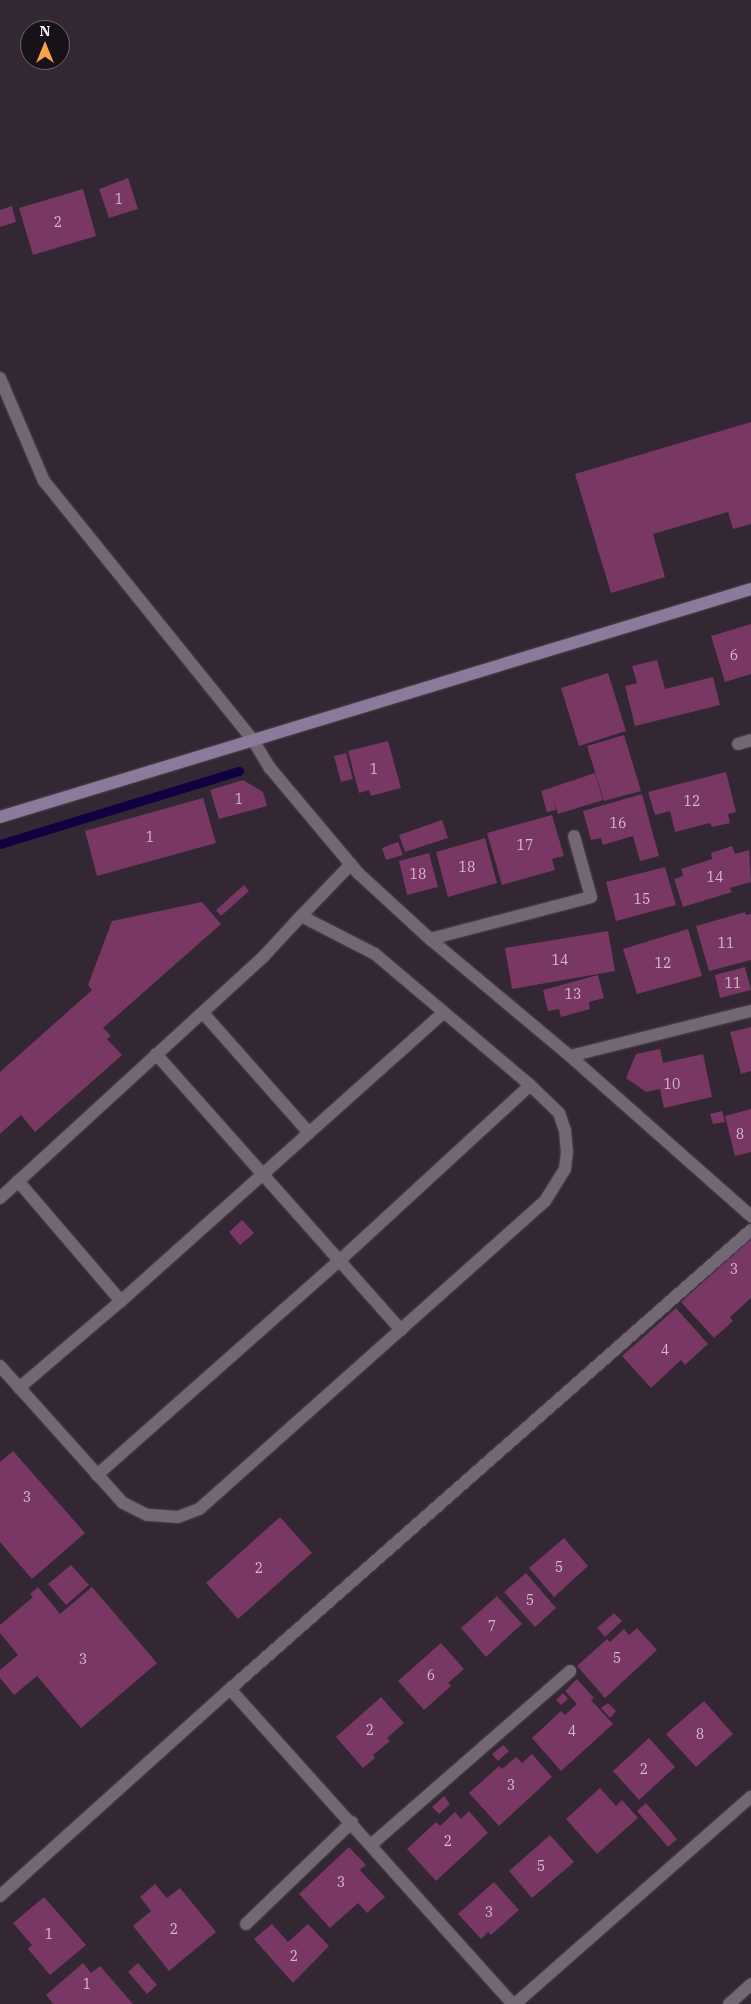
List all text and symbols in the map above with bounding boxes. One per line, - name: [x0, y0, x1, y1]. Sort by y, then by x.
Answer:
- north arrow: [20, 20, 70, 70]
- text: N: [39, 22, 51, 40]
- house number: 1: [115, 191, 123, 207]
- house number: 2: [54, 214, 62, 230]
- house number: 6: [730, 647, 738, 663]
- house number: 1: [370, 761, 378, 777]
- house number: 1: [235, 791, 243, 807]
- house number: 12: [684, 793, 700, 809]
- house number: 16: [610, 815, 626, 831]
- house number: 1: [146, 829, 154, 845]
- house number: 17: [517, 837, 533, 853]
- house number: 18: [459, 859, 475, 875]
- house number: 18: [410, 866, 426, 882]
- house number: 14: [707, 869, 723, 885]
- house number: 15: [634, 891, 650, 907]
- house number: 11: [718, 935, 734, 951]
- house number: 14: [552, 952, 568, 968]
- house number: 12: [655, 955, 671, 971]
- house number: 11: [725, 975, 741, 991]
- house number: 13: [565, 986, 581, 1002]
- house number: 10: [664, 1076, 680, 1092]
- house number: 8: [736, 1126, 744, 1142]
- house number: 3: [730, 1261, 738, 1277]
- house number: 4: [661, 1342, 669, 1358]
- house number: 3: [23, 1489, 31, 1505]
- house number: 5: [555, 1559, 563, 1575]
- house number: 2: [255, 1560, 263, 1576]
- house number: 5: [526, 1592, 534, 1608]
- house number: 7: [488, 1618, 496, 1634]
- house number: 5: [613, 1650, 621, 1666]
- house number: 3: [79, 1651, 87, 1667]
- house number: 6: [427, 1667, 435, 1683]
- house number: 2: [366, 1722, 374, 1738]
- house number: 4: [568, 1723, 576, 1739]
- house number: 8: [696, 1726, 704, 1742]
- house number: 2: [640, 1761, 648, 1777]
- house number: 3: [507, 1777, 515, 1793]
- house number: 2: [444, 1833, 452, 1849]
- house number: 5: [537, 1858, 545, 1874]
- house number: 3: [337, 1874, 345, 1890]
- house number: 3: [485, 1904, 493, 1920]
- house number: 2: [170, 1921, 178, 1937]
- house number: 1: [45, 1926, 53, 1942]
- house number: 2: [290, 1948, 298, 1964]
- house number: 1: [83, 1976, 91, 1992]

